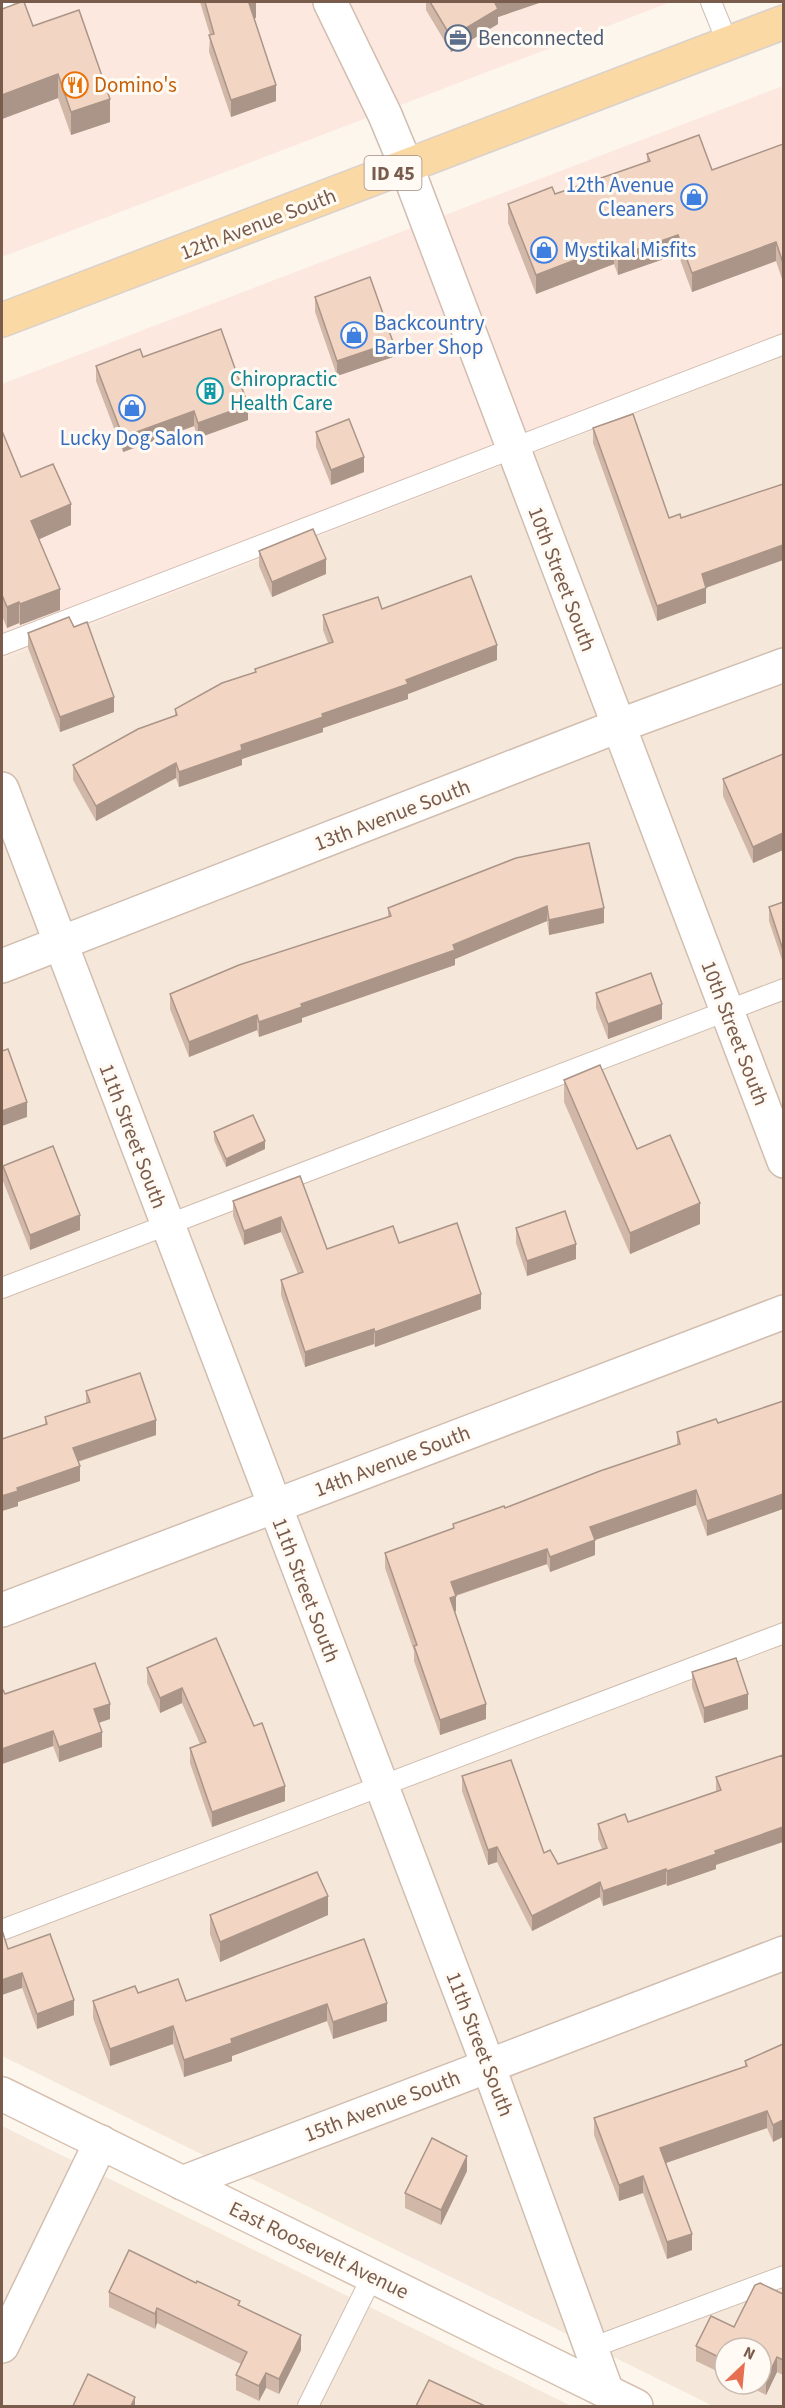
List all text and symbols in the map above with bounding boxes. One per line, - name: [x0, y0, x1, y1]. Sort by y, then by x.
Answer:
- office icon: Benconnected: [443, 23, 473, 53]
- place label: Benconnected: [478, 23, 604, 53]
- restaurant icon: Domino's: [60, 70, 90, 100]
- place label: Domino's: [94, 70, 177, 100]
- road number: ID 45: [364, 156, 422, 190]
- place label: 12th Avenue Cleaners: [566, 170, 674, 224]
- street label: 12th Avenue South: [176, 180, 340, 268]
- shop icon: 12th Avenue Cleaners: [679, 182, 709, 212]
- shop icon: Mystikal Misfits: [529, 235, 559, 265]
- place label: Mystikal Misfits: [564, 235, 696, 265]
- place label: Backcountry Barber Shop: [374, 308, 485, 362]
- shop icon: Backcountry Barber Shop: [339, 320, 369, 350]
- place label: Chiropractic Health Care: [230, 364, 338, 418]
- building icon: Chiropractic Health Care: [195, 376, 225, 406]
- shop icon: Lucky Dog Salon: [117, 393, 147, 423]
- place label: Lucky Dog Salon: [60, 423, 204, 453]
- street label: 10th Street South: [521, 502, 603, 656]
- street label: 13th Avenue South: [310, 771, 474, 859]
- street label: 10th Street South: [694, 956, 776, 1110]
- street label: 11th Street South: [92, 1059, 174, 1213]
- street label: 14th Avenue South: [310, 1417, 474, 1505]
- street label: 11th Street South: [265, 1513, 347, 1667]
- street label: 11th Street South: [439, 1967, 521, 2121]
- street label: 15th Avenue South: [300, 2062, 464, 2150]
- street label: East Roosevelt Avenue: [224, 2193, 414, 2307]
- north arrow: [713, 2336, 773, 2396]
- text: N: [740, 2341, 759, 2366]

